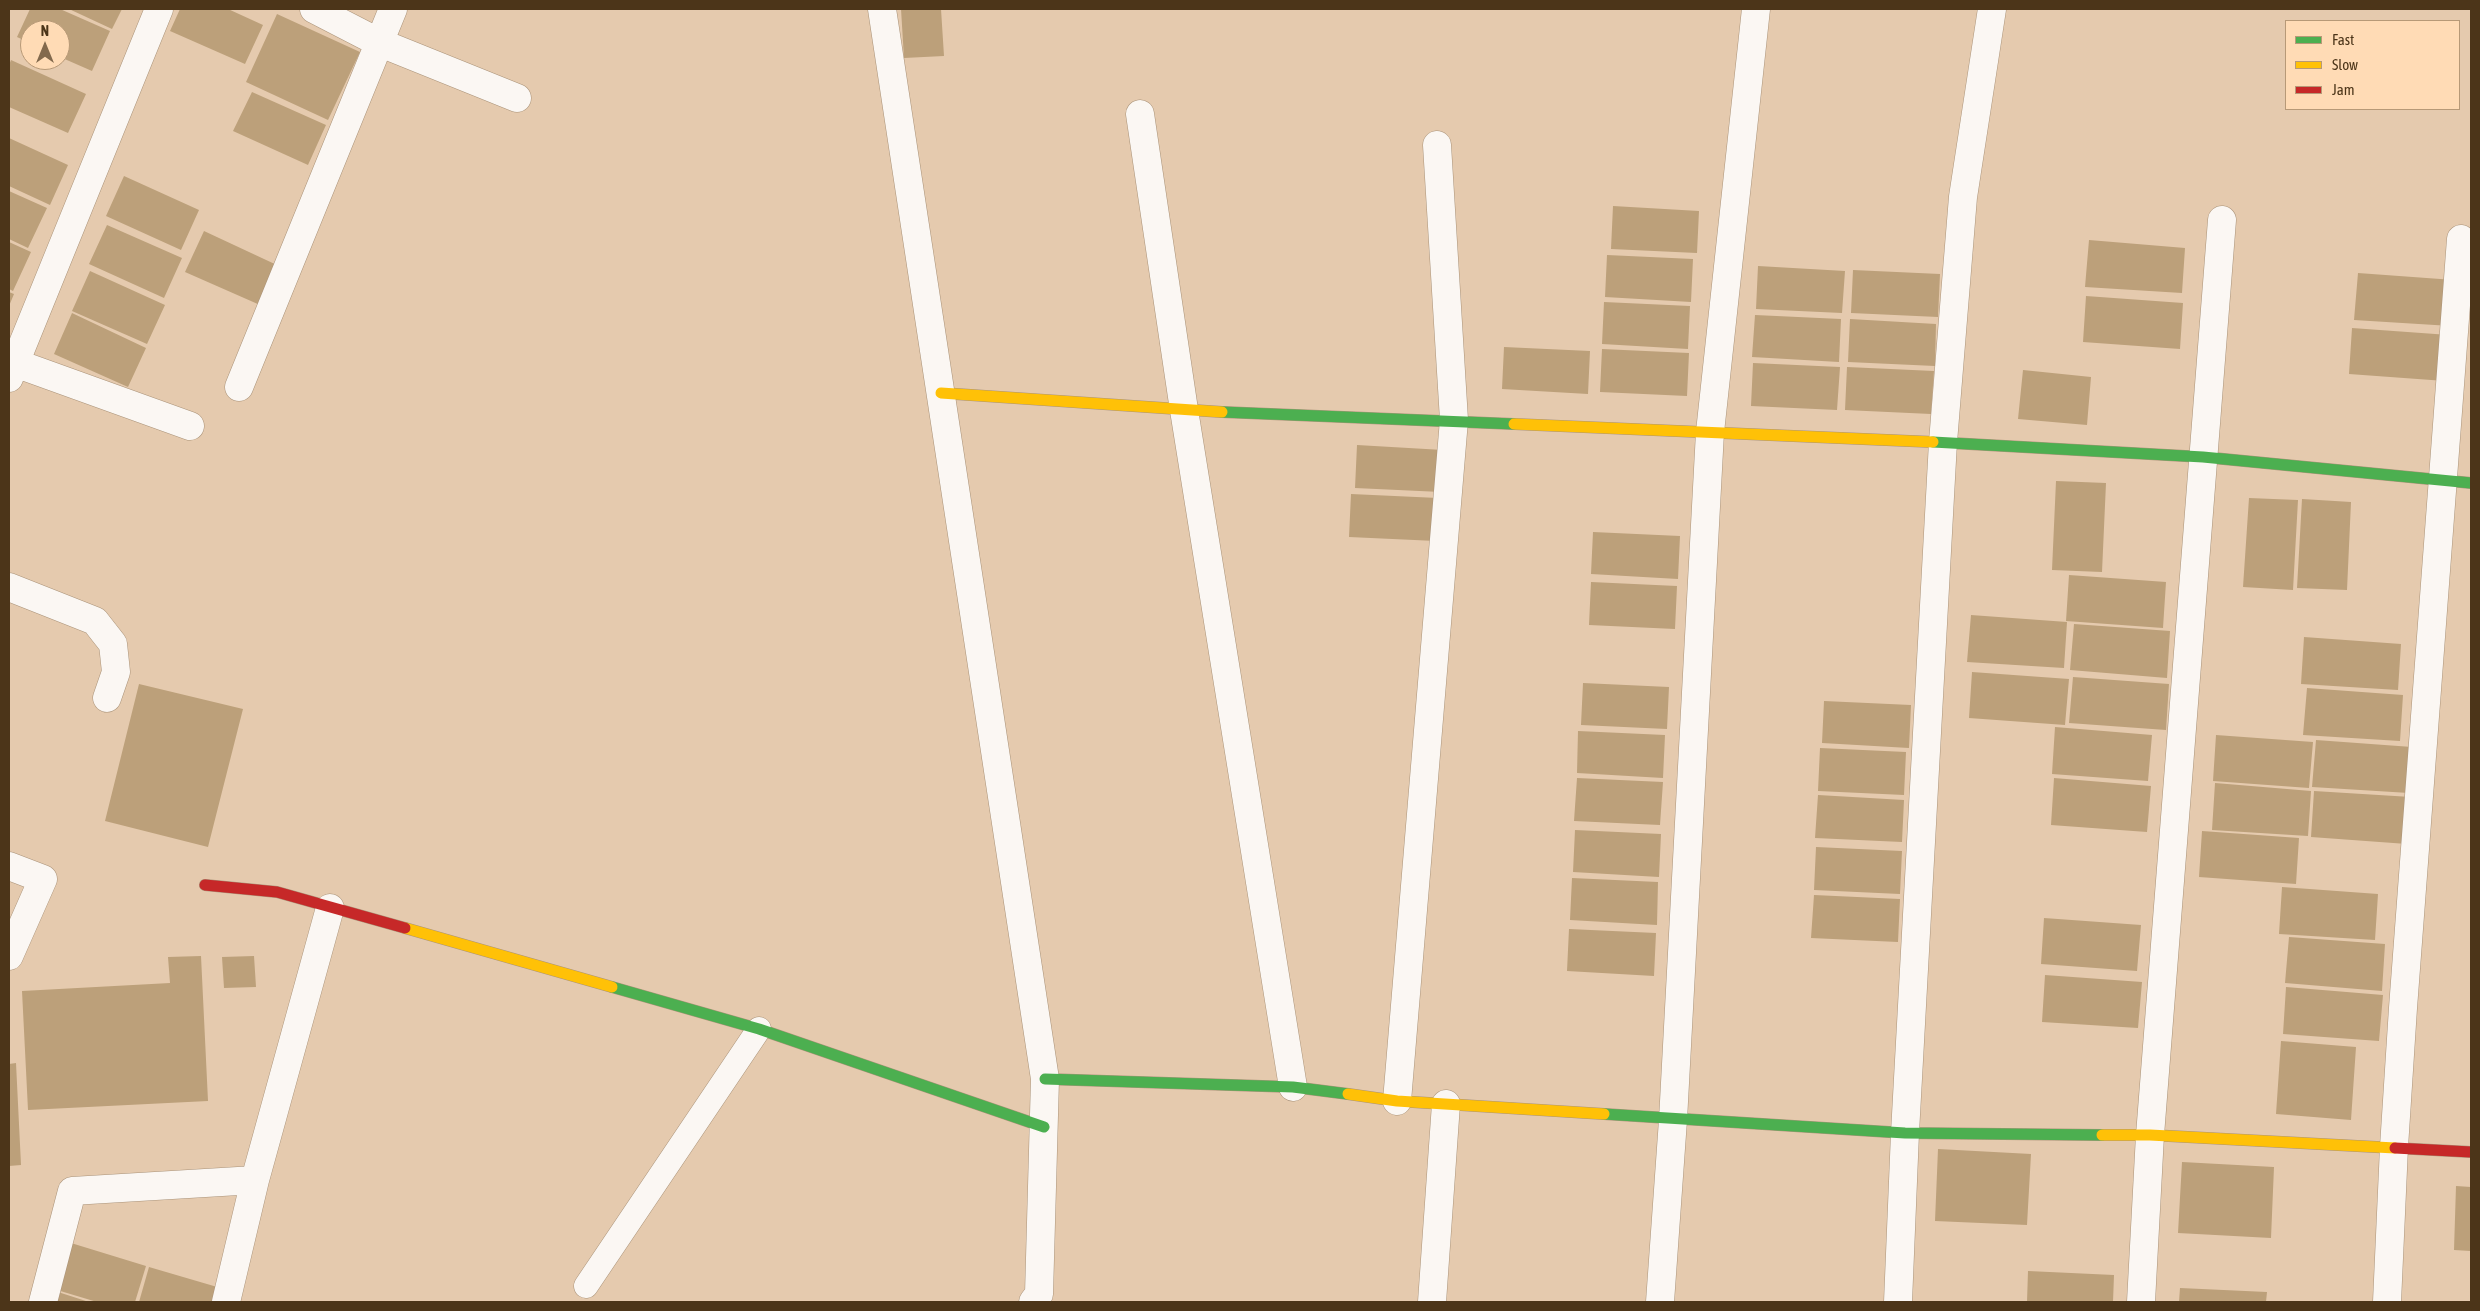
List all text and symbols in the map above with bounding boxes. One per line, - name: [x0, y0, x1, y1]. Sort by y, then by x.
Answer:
- north arrow: [20, 20, 70, 70]
- legend: [2285, 20, 2460, 110]
- text: N: [41, 23, 49, 39]
- text: Fast: [2332, 31, 2354, 48]
- text: Slow: [2332, 56, 2358, 73]
- text: Jam: [2332, 81, 2355, 98]

